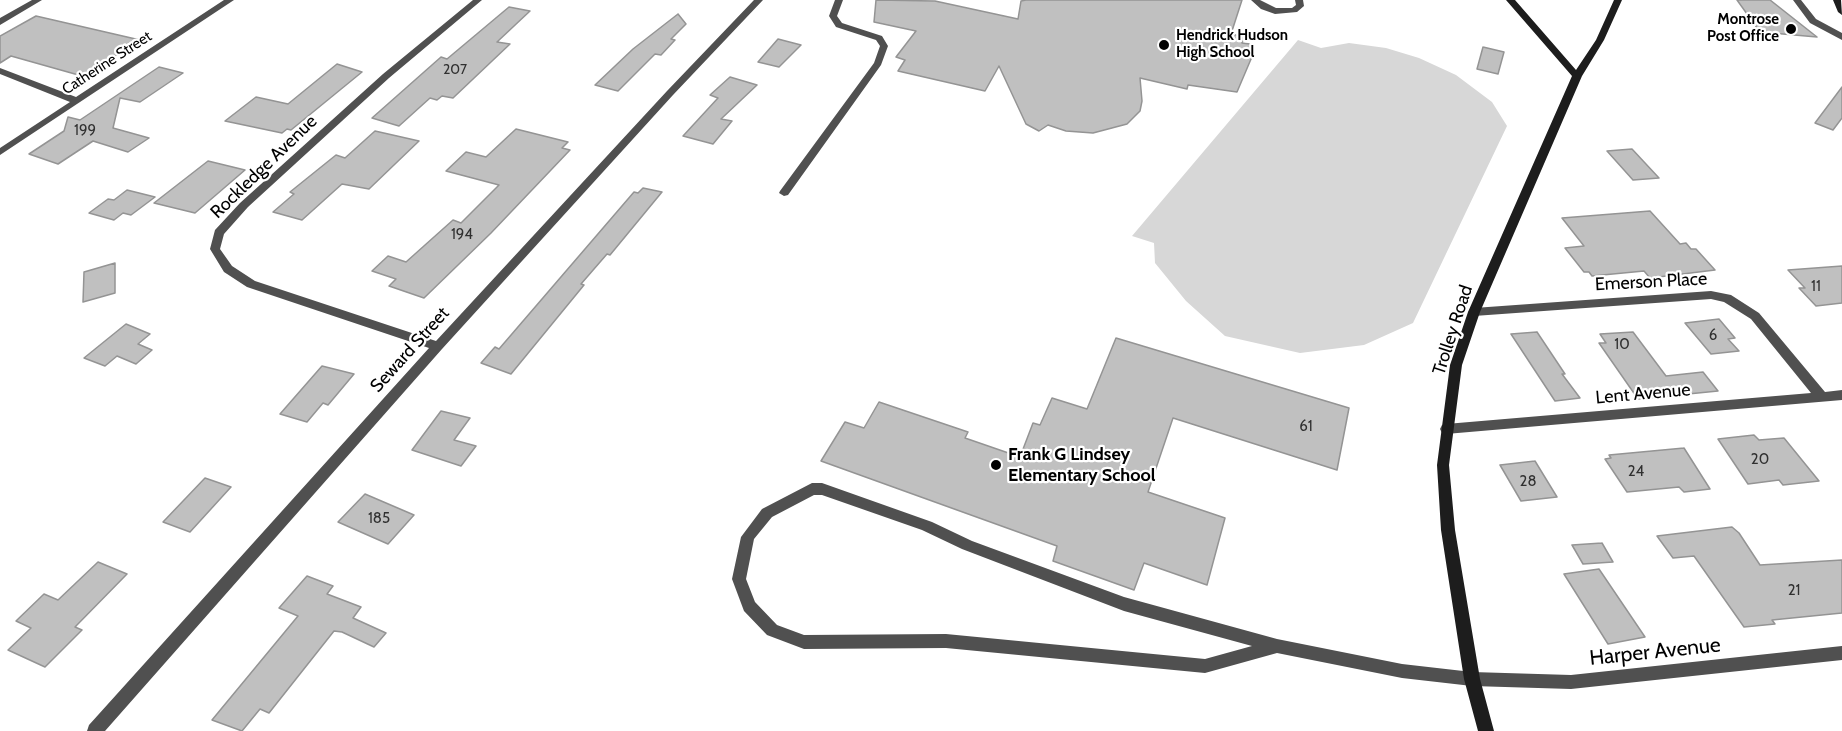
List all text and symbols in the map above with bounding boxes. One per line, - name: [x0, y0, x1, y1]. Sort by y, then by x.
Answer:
- place label: Montrose Post Office: [1707, 11, 1779, 46]
- marker: Montrose Post Office: [1784, 22, 1798, 36]
- street label: Catherine Street: [59, 27, 155, 99]
- place label: Hendrick Hudson High School: [1176, 27, 1288, 62]
- marker: Hendrick Hudson High School: [1157, 38, 1171, 52]
- house number: 207: [443, 62, 467, 78]
- street label: Rockledge Avenue: [206, 111, 322, 223]
- house number: 199: [74, 122, 96, 140]
- house number: 194: [451, 226, 473, 244]
- street label: Emerson Place: [1594, 268, 1708, 296]
- house number: 11: [1811, 278, 1821, 296]
- street label: Trolley Road: [1428, 282, 1478, 378]
- street label: Seward Street: [366, 303, 454, 397]
- house number: 6: [1709, 327, 1717, 345]
- house number: 10: [1614, 336, 1630, 354]
- street label: Lent Avenue: [1595, 379, 1691, 409]
- house number: 61: [1299, 418, 1313, 436]
- place label: Frank G Lindsey Elementary School: [1008, 444, 1155, 486]
- house number: 20: [1751, 451, 1769, 469]
- marker: Frank G Lindsey Elementary School: [989, 458, 1003, 472]
- house number: 24: [1628, 463, 1644, 481]
- house number: 28: [1520, 473, 1536, 491]
- house number: 185: [368, 510, 390, 528]
- house number: 21: [1788, 582, 1800, 600]
- street label: Harper Avenue: [1588, 633, 1722, 671]

